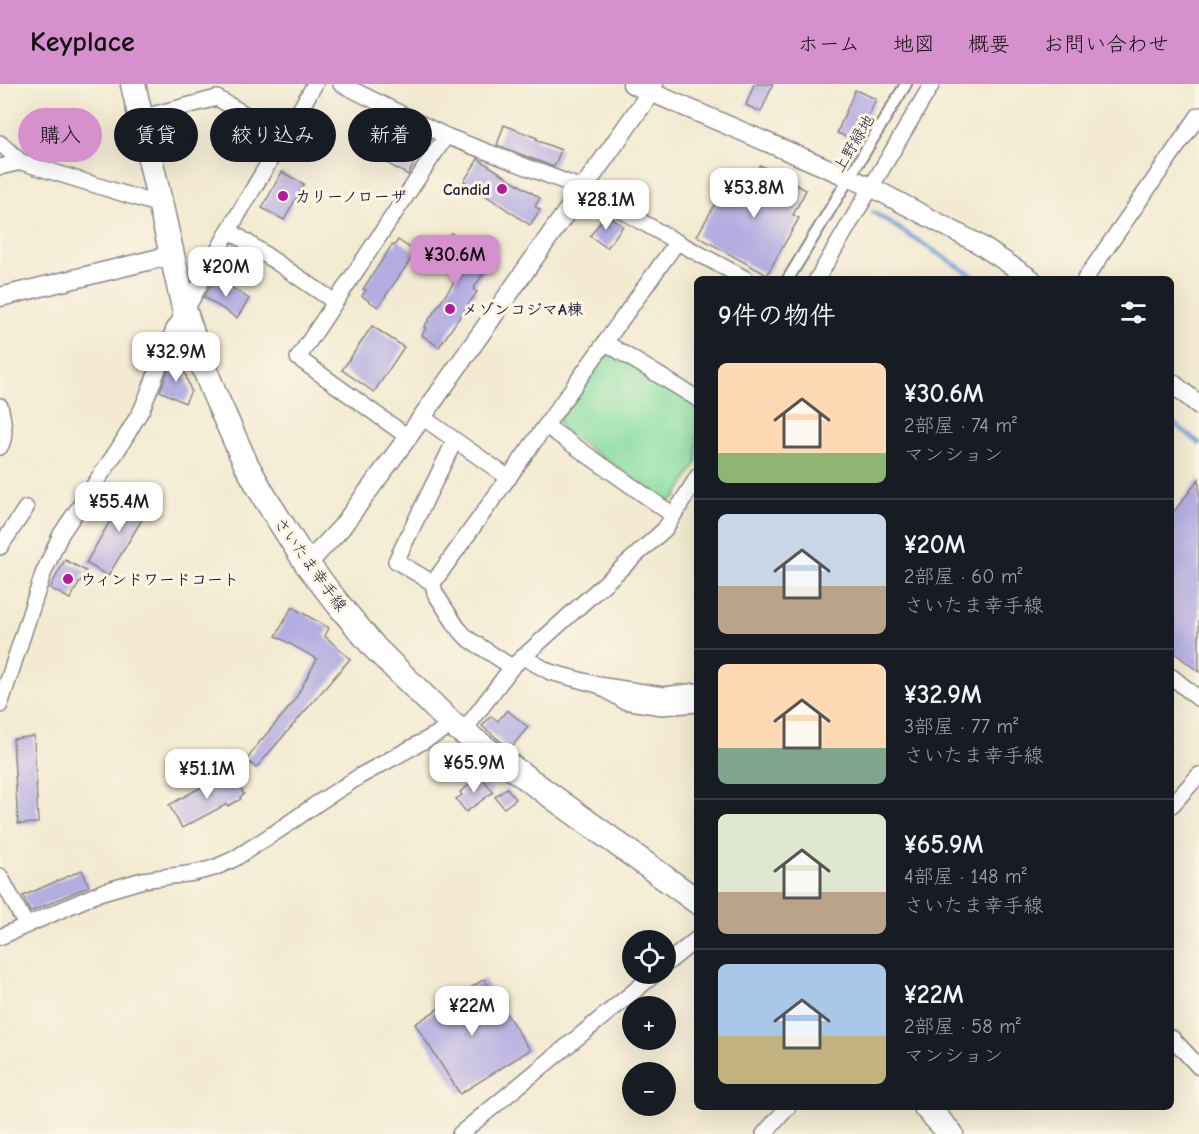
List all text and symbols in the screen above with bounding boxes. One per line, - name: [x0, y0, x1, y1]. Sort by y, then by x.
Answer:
- text: Keyplace: [30, 26, 135, 58]
- text: ホーム: [798, 32, 860, 56]
- text: 地図: [893, 32, 935, 56]
- text: 概要: [968, 32, 1010, 56]
- text: お問い合わせ: [1043, 32, 1169, 56]
- chip: 購入: [18, 108, 102, 162]
- chip: 賃貸: [114, 108, 198, 162]
- chip: 絞り込み: [210, 108, 336, 162]
- chip: 新着: [348, 108, 432, 162]
- street label: 上野緑地: [830, 111, 878, 176]
- pin: ¥53.8M: [705, 168, 803, 219]
- text: ¥53.8M: [724, 176, 784, 199]
- pin: ¥28.1M: [557, 180, 655, 231]
- place label: Candid: [443, 181, 490, 199]
- marker: Candid: [495, 182, 509, 196]
- place label: カリーノローザ: [295, 188, 406, 206]
- text: ¥28.1M: [577, 188, 635, 211]
- marker: カリーノローザ: [276, 189, 290, 203]
- pin: ¥30.6M: [406, 235, 504, 286]
- text: ¥30.6M: [424, 243, 486, 266]
- pin: ¥20M: [190, 247, 262, 298]
- text: ¥20M: [202, 255, 250, 278]
- icon: filters: [1117, 296, 1150, 329]
- place label: メゾンコジマA棟: [462, 301, 584, 319]
- text: 9件の物件: [718, 301, 836, 331]
- marker: メゾンコジマA棟: [443, 302, 457, 316]
- pin: ¥32.9M: [127, 332, 225, 383]
- text: ¥32.9M: [146, 340, 206, 363]
- text: ¥30.6M: [904, 379, 984, 409]
- icon: home: [766, 387, 838, 459]
- text: 2部屋 · 74 m²: [904, 414, 1017, 437]
- text: マンション: [904, 443, 1003, 466]
- pin: ¥55.4M: [70, 482, 168, 533]
- text: ¥55.4M: [89, 490, 149, 513]
- street label: さいたま幸手線: [270, 514, 350, 615]
- text: ¥20M: [904, 530, 966, 560]
- icon: home: [766, 538, 838, 610]
- text: 2部屋 · 60 m²: [904, 565, 1023, 588]
- place label: ウィンドワードコート: [80, 571, 239, 589]
- marker: ウィンドワードコート: [61, 572, 75, 586]
- text: さいたま幸手線: [904, 594, 1043, 617]
- text: ¥32.9M: [904, 680, 982, 710]
- icon: home: [766, 688, 838, 760]
- text: 3部屋 · 77 m²: [904, 715, 1018, 738]
- pin: ¥65.9M: [425, 743, 523, 794]
- text: さいたま幸手線: [904, 744, 1043, 767]
- pin: ¥51.1M: [158, 749, 256, 800]
- text: ¥65.9M: [443, 751, 505, 774]
- text: ¥51.1M: [179, 757, 235, 780]
- text: ¥65.9M: [904, 830, 983, 860]
- icon: home: [766, 838, 838, 910]
- text: 4部屋 · 148 m²: [904, 865, 1027, 888]
- text: さいたま幸手線: [904, 894, 1043, 917]
- map controls: [622, 930, 676, 1116]
- button: locate: [622, 930, 676, 984]
- text: ¥22M: [904, 980, 964, 1010]
- pin: ¥22M: [436, 986, 508, 1037]
- icon: home: [766, 988, 838, 1060]
- text: ¥22M: [449, 994, 495, 1017]
- button: +: [622, 996, 676, 1050]
- text: 2部屋 · 58 m²: [904, 1015, 1021, 1038]
- text: マンション: [904, 1044, 1003, 1067]
- button: −: [622, 1062, 676, 1116]

